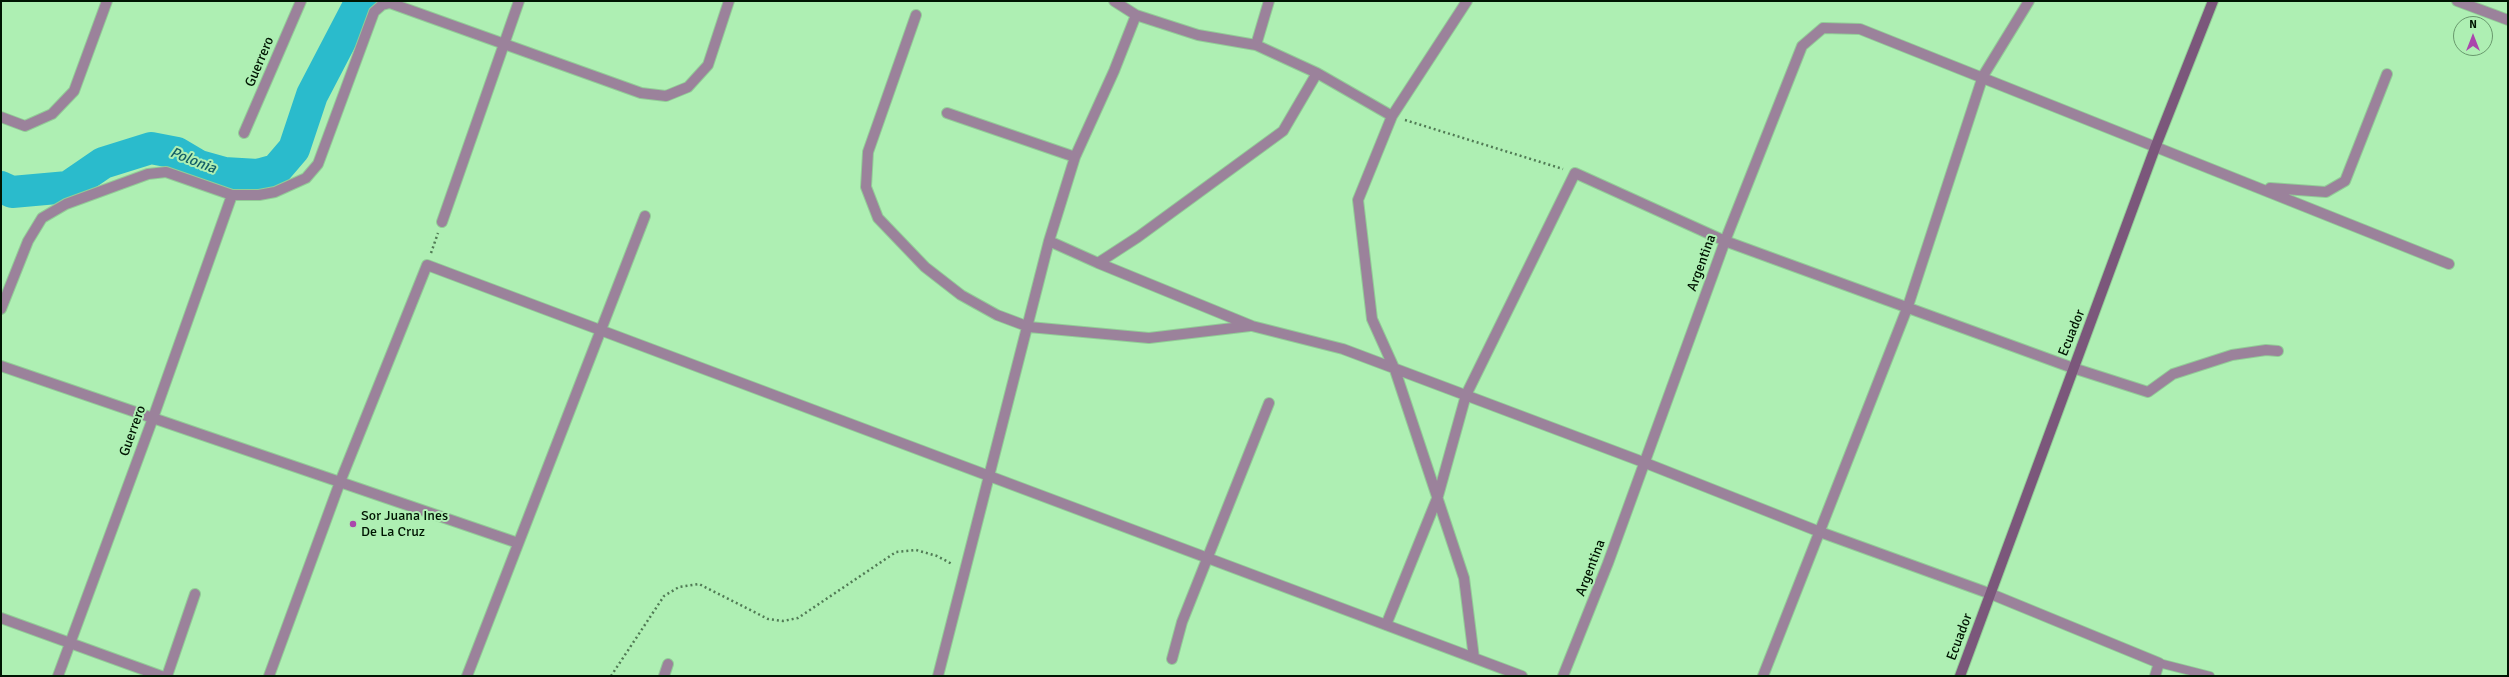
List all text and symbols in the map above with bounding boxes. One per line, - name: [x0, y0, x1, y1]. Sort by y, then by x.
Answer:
- north arrow: [2453, 16, 2493, 56]
- text: N: [2469, 18, 2477, 31]
- street label: Guerrero: [242, 34, 278, 90]
- water label: Polonia: [167, 144, 219, 178]
- street label: Argentina: [1684, 232, 1720, 294]
- street label: Ecuador: [2055, 307, 2089, 359]
- street label: Guerrero: [116, 403, 150, 459]
- place label: Sor Juana Ines De La Cruz: [361, 508, 448, 540]
- marker: Sor Juana Ines De La Cruz: [348, 519, 358, 529]
- street label: Argentina: [1573, 537, 1609, 599]
- street label: Ecuador: [1943, 611, 1977, 663]

